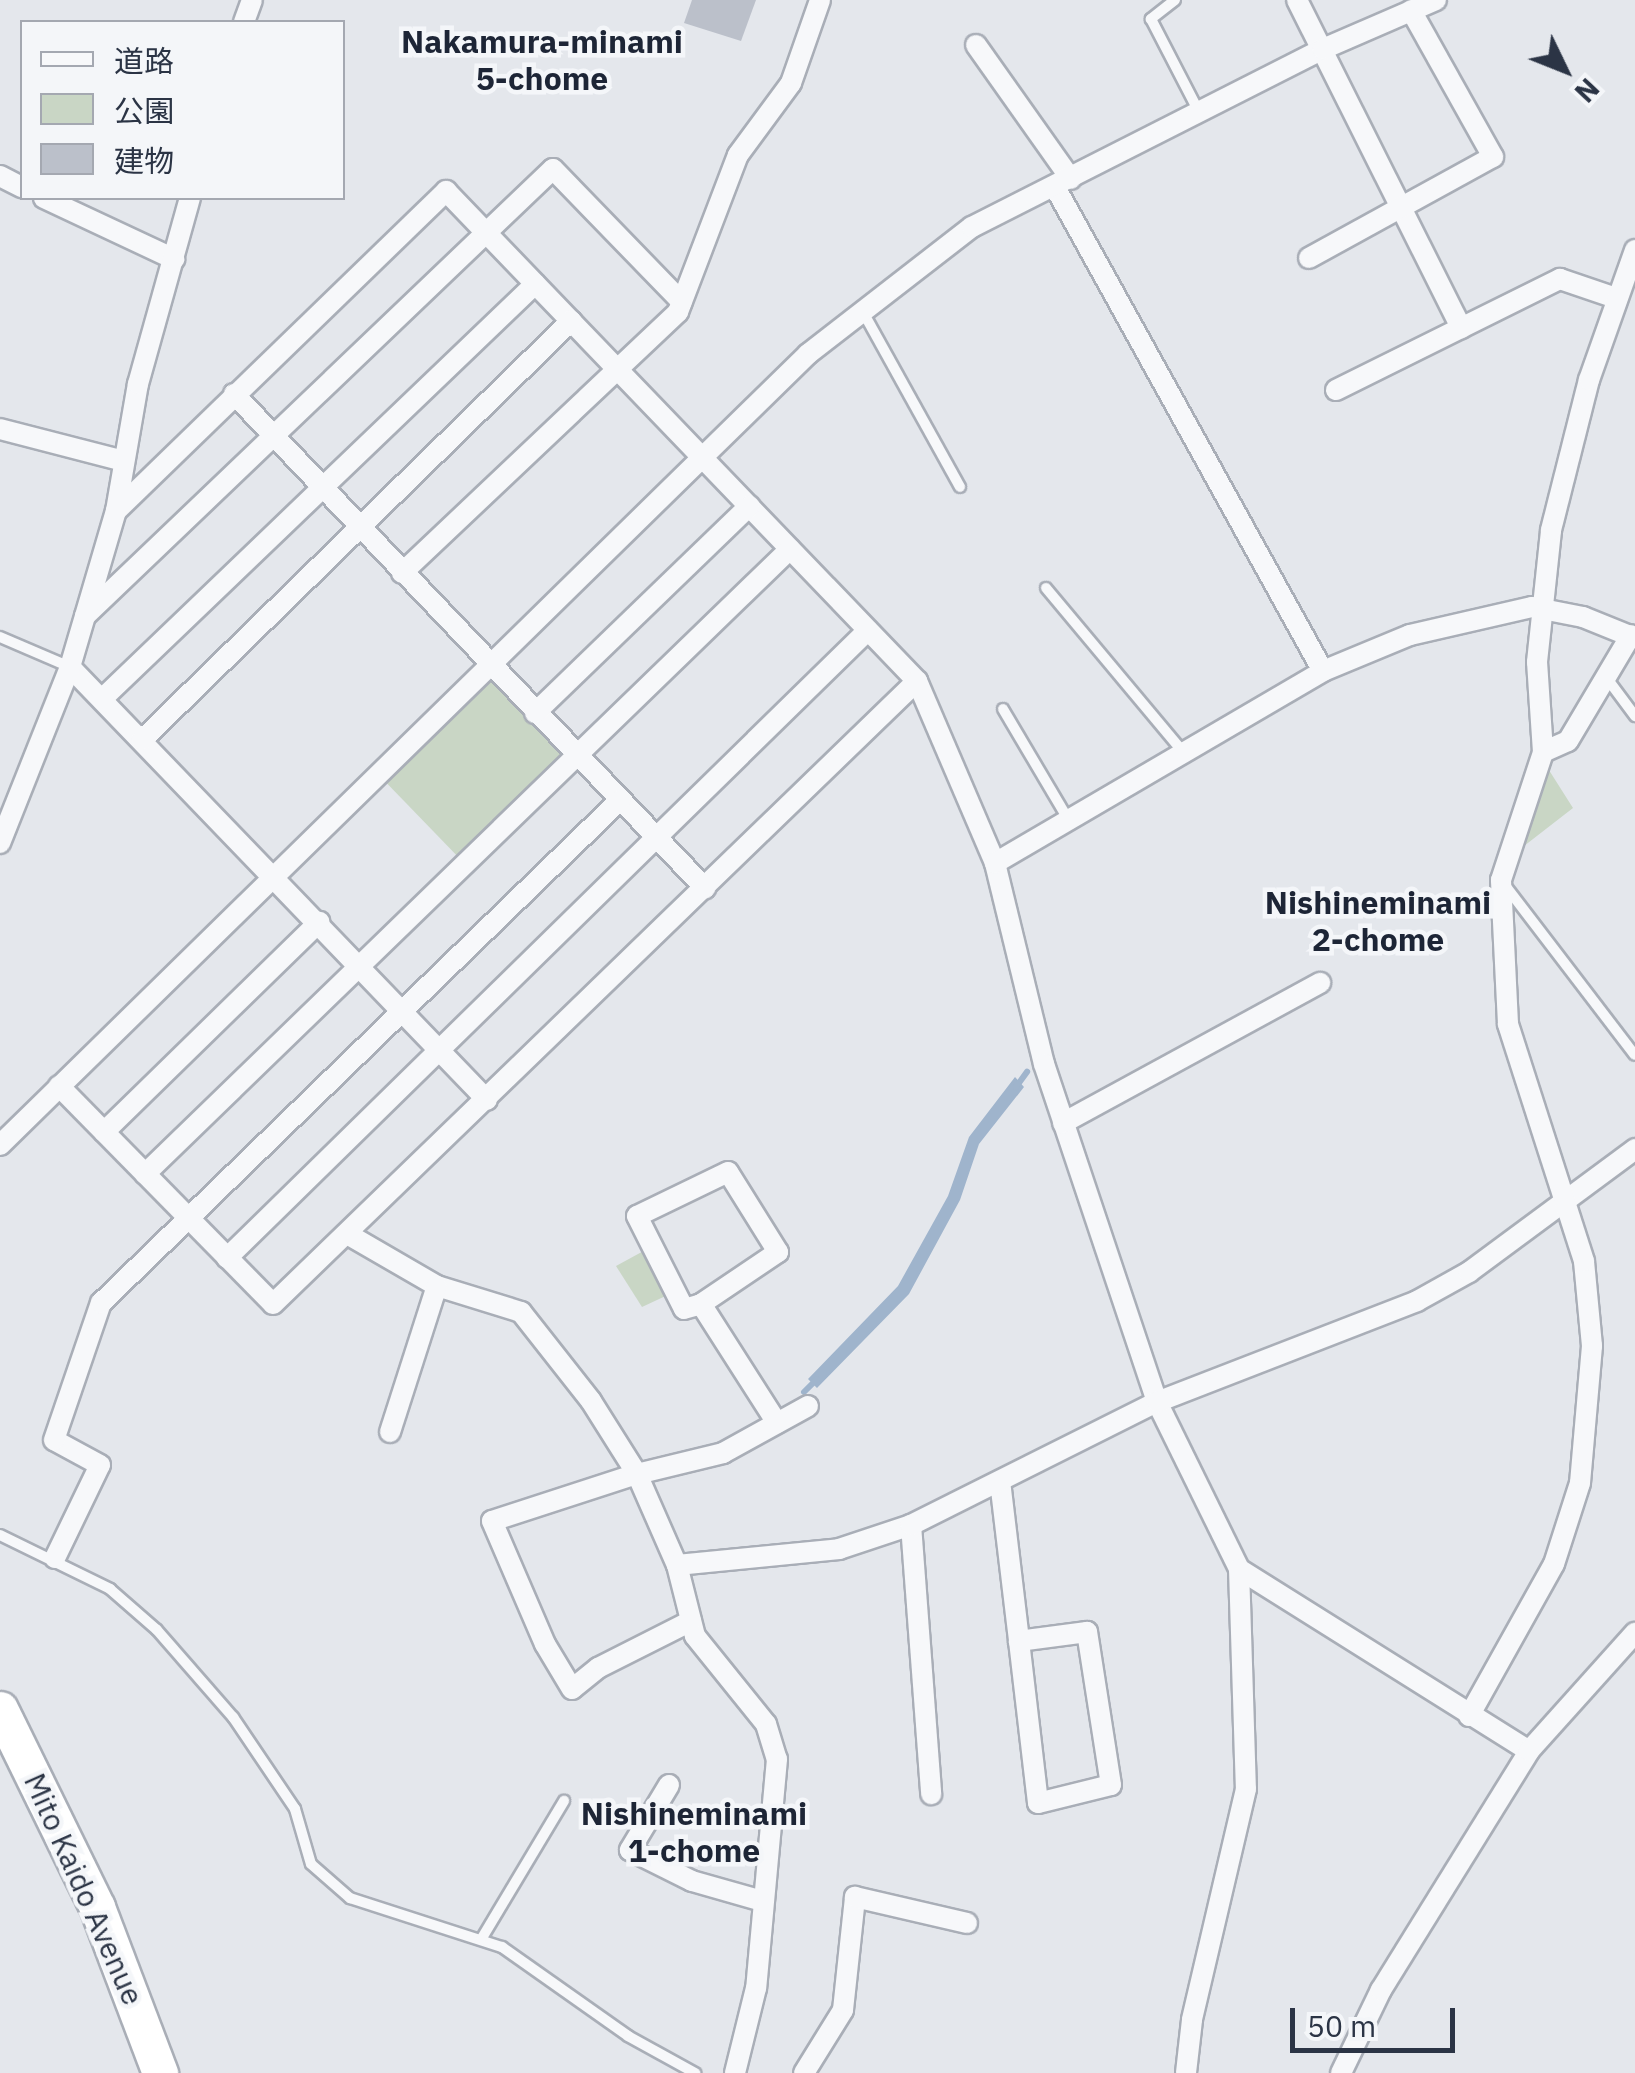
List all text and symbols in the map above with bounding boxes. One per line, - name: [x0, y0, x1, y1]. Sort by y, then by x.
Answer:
- legend: [20, 20, 345, 200]
- north arrow: [1515, 20, 1615, 120]
- district label: Nakamura-minami 5-chome: [401, 23, 683, 98]
- text: 道路: [114, 41, 174, 80]
- text: N: [1567, 71, 1608, 111]
- text: 公園: [114, 91, 174, 130]
- text: 建物: [114, 141, 174, 180]
- district label: Nishineminami 2-chome: [1265, 884, 1491, 959]
- street label: Mito Kaido Avenue: [17, 1768, 151, 2010]
- district label: Nishineminami 1-chome: [581, 1795, 807, 1870]
- scale bar: [1295, 1988, 1460, 2050]
- text: 50 m: [1307, 2006, 1376, 2045]

